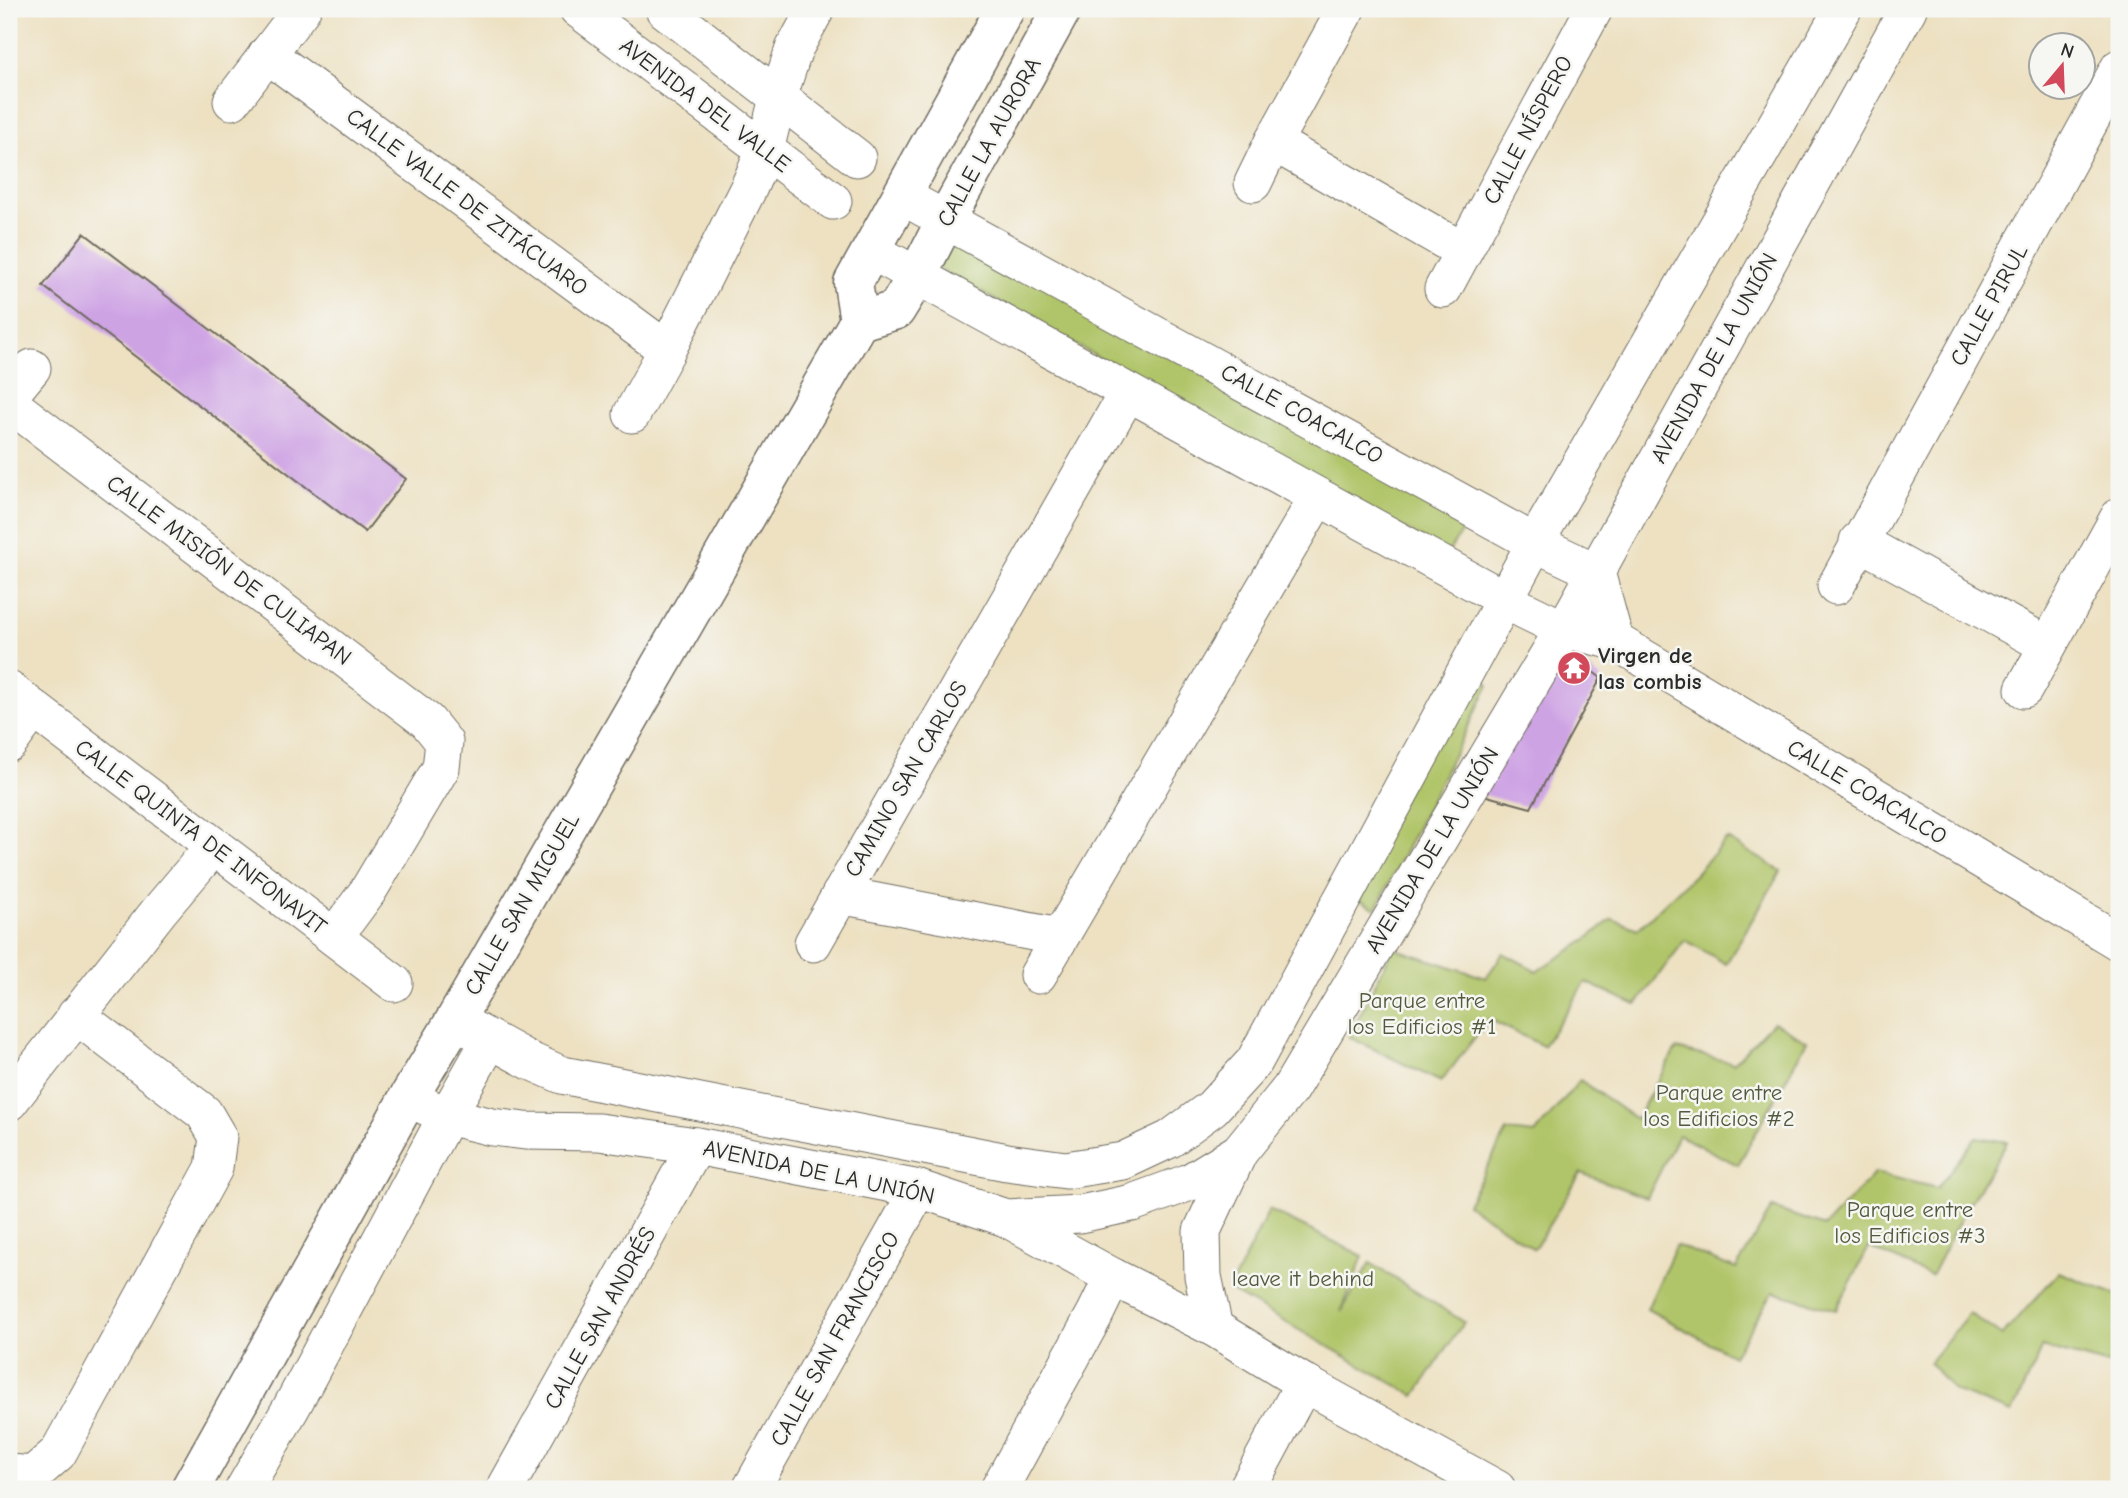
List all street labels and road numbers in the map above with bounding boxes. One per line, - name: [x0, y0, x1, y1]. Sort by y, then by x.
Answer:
- street label: AVENIDA DEL VALLE: [614, 32, 796, 178]
- street label: CALLE NÍSPERO: [1478, 51, 1578, 209]
- street label: CALLE LA AURORA: [931, 53, 1047, 231]
- street label: CALLE VALLE DE ZITÁCUARO: [341, 102, 593, 302]
- street label: CALLE PIRUL: [1944, 239, 2034, 371]
- street label: AVENIDA DE LA UNIÓN: [1645, 248, 1783, 468]
- street label: CALLE COACALCO: [1216, 358, 1388, 470]
- street label: CALLE MISIÓN DE CULIAPAN: [101, 469, 357, 671]
- street label: CAMINO SAN CARLOS: [839, 676, 973, 882]
- street label: CALLE QUINTA DE INFONAVIT: [70, 734, 332, 940]
- street label: CALLE COACALCO: [1782, 734, 1952, 850]
- street label: AVENIDA DE LA UNIÓN: [1360, 742, 1504, 958]
- street label: CALLE SAN MIGUEL: [459, 808, 586, 1000]
- street label: AVENIDA DE LA UNIÓN: [701, 1134, 937, 1210]
- street label: CALLE SAN ANDRÉS: [539, 1222, 661, 1414]
- street label: CALLE SAN FRANCISCO: [765, 1227, 905, 1451]

